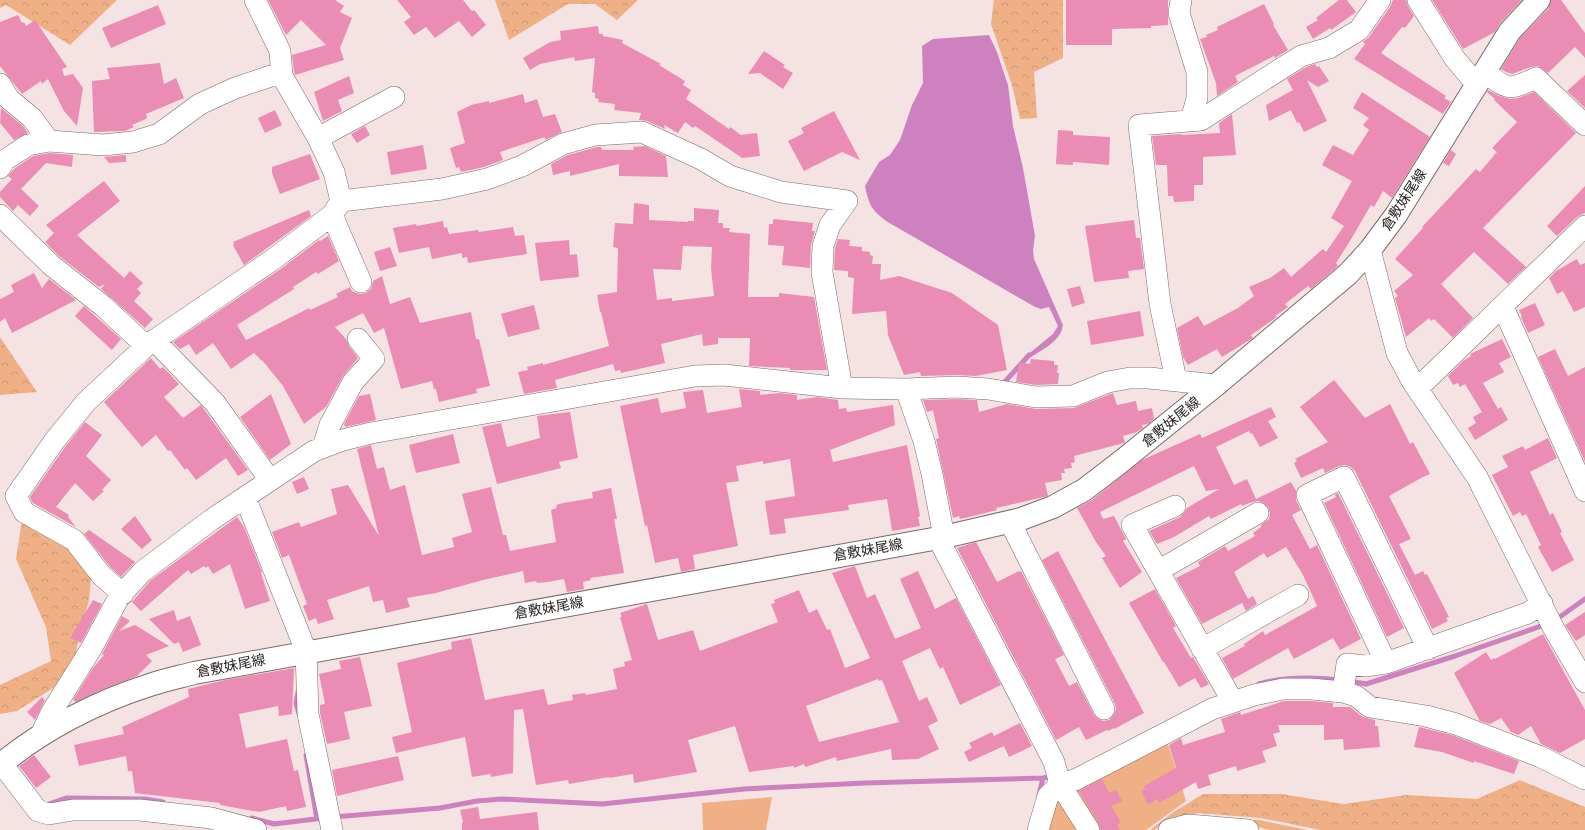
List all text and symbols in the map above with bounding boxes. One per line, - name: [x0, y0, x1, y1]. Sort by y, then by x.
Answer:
- street label: 倉敷妹尾線: [1378, 166, 1430, 234]
- street label: 倉敷妹尾線: [1138, 393, 1204, 451]
- street label: 倉敷妹尾線: [832, 536, 904, 564]
- street label: 倉敷妹尾線: [513, 594, 585, 622]
- street label: 倉敷妹尾線: [195, 651, 267, 681]

